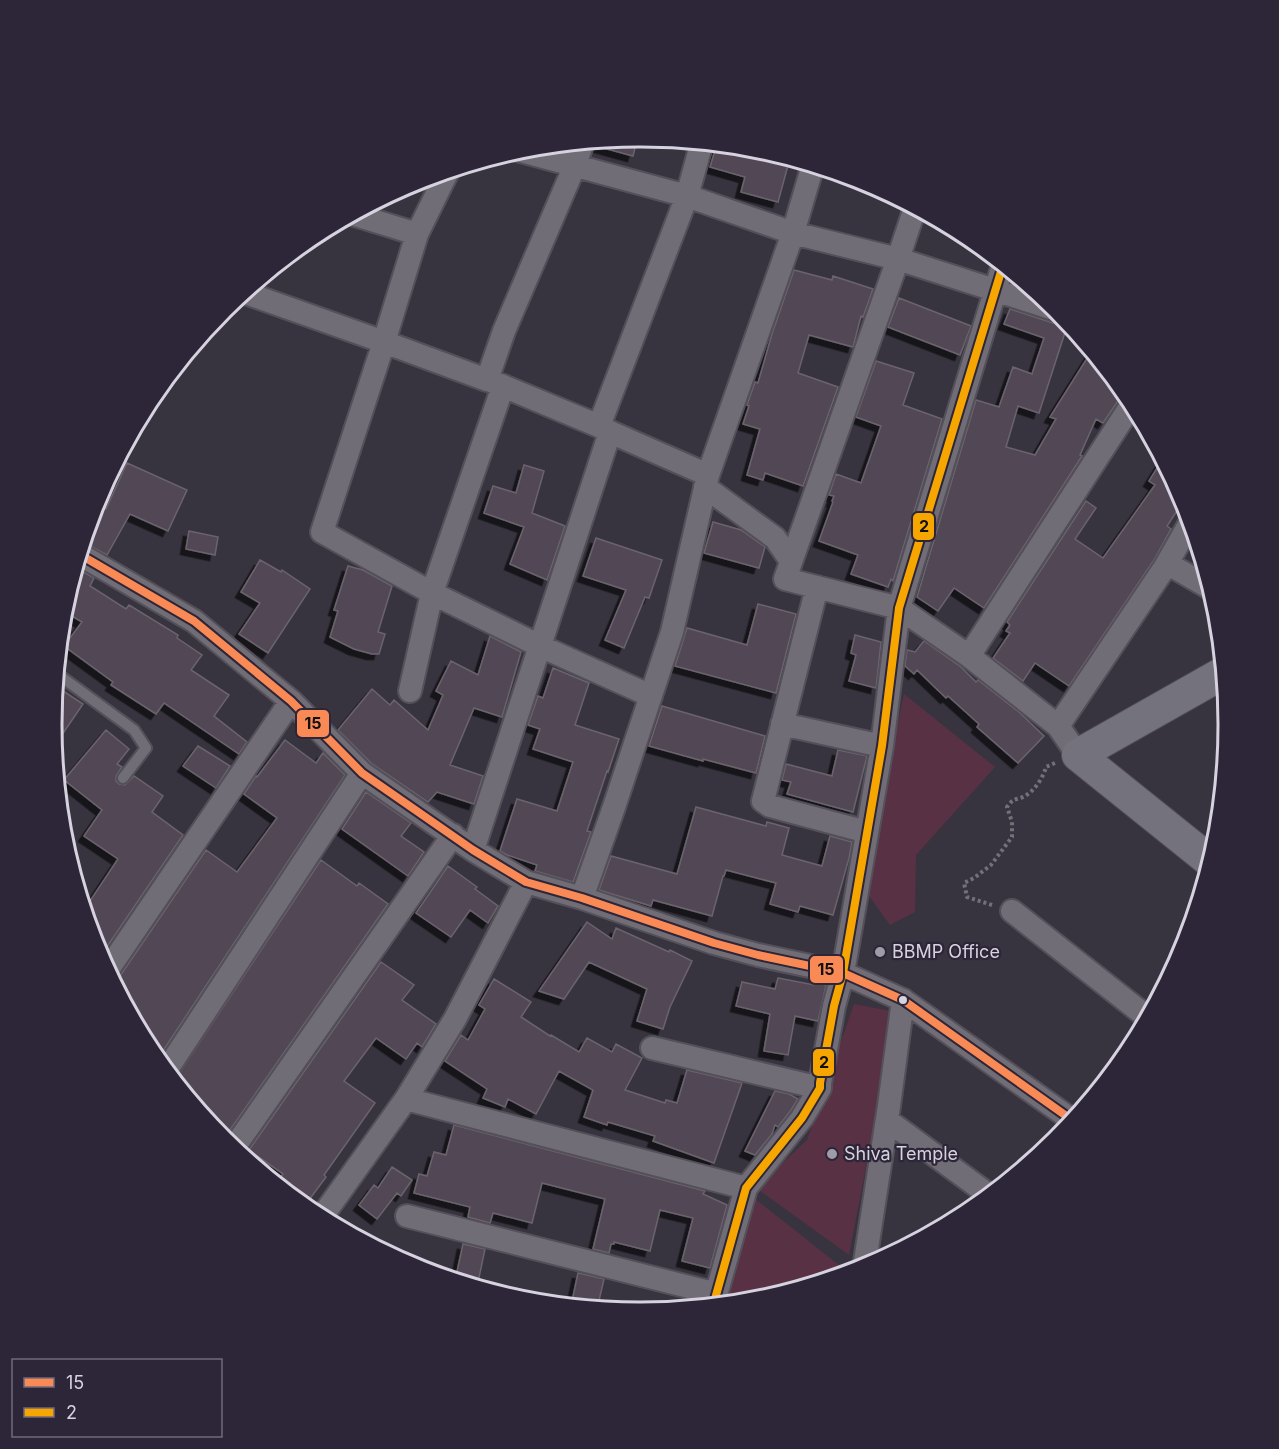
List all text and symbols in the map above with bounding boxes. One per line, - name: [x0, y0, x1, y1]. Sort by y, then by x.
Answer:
- line badge: 2: [912, 512, 935, 541]
- text: 2: [919, 516, 929, 536]
- line badge: 15: [296, 709, 330, 738]
- text: 15: [304, 713, 322, 733]
- place label: BBMP Office: [892, 941, 1000, 962]
- marker: BBMP Office: [873, 945, 887, 959]
- line badge: 15: [809, 955, 844, 984]
- text: 15: [817, 959, 835, 979]
- unlabelled marker: [897, 994, 909, 1006]
- line badge: 2: [812, 1048, 835, 1077]
- text: 2: [819, 1052, 829, 1072]
- place label: Shiva Temple: [844, 1143, 958, 1164]
- marker: Shiva Temple: [825, 1147, 839, 1161]
- legend: [12, 1359, 222, 1437]
- text: 15: [66, 1372, 84, 1393]
- text: 2: [66, 1402, 77, 1423]

